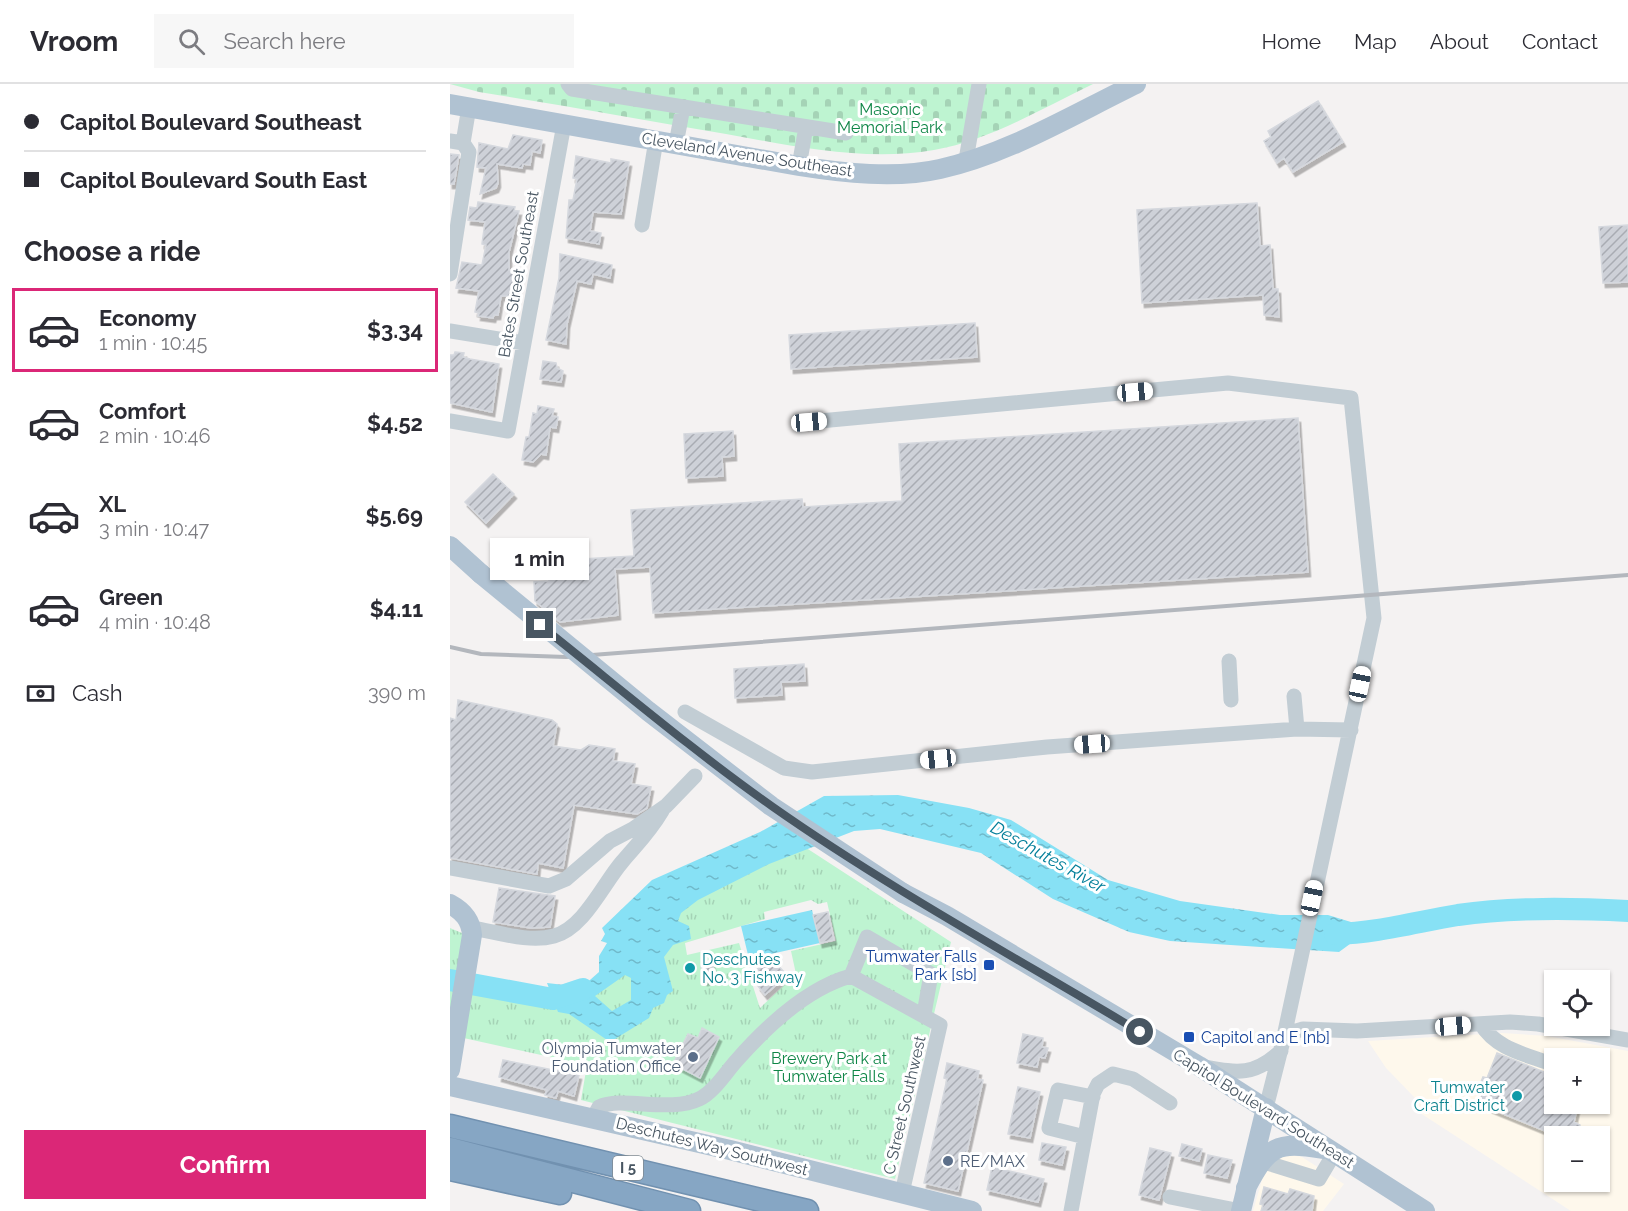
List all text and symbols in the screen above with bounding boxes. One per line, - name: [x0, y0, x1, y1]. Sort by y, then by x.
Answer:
- search box: [154, 14, 574, 68]
- text: Vroom: [30, 25, 118, 58]
- icon: search: [175, 25, 208, 58]
- text: Search here: [223, 28, 346, 54]
- text: Home: [1262, 29, 1321, 54]
- text: Map: [1354, 29, 1397, 54]
- text: About: [1430, 29, 1489, 54]
- text: Contact: [1522, 29, 1598, 54]
- park label: Masonic Memorial Park: [837, 100, 943, 137]
- text: Capitol Boulevard Southeast: [60, 109, 362, 135]
- street label: Cleveland Avenue Southeast: [640, 128, 854, 181]
- text: Capitol Boulevard South East: [60, 167, 367, 193]
- street label: Bates Street Southeast: [494, 189, 543, 359]
- text: Choose a ride: [24, 236, 200, 267]
- icon: car: [27, 303, 81, 357]
- text: Economy: [99, 305, 197, 331]
- text: $3.34: [367, 317, 423, 343]
- text: 1 min · 10:45: [99, 331, 207, 355]
- car: [1116, 381, 1154, 403]
- icon: car: [27, 396, 81, 450]
- text: Comfort: [99, 398, 186, 424]
- text: $4.52: [367, 410, 423, 436]
- car: [790, 411, 828, 433]
- text: 2 min · 10:46: [99, 424, 210, 448]
- icon: car: [27, 489, 81, 543]
- text: XL: [99, 491, 126, 517]
- text: $5.69: [366, 503, 423, 529]
- text: 3 min · 10:47: [99, 517, 209, 541]
- callout: 1 min: [490, 538, 590, 580]
- text: 1 min: [514, 547, 565, 571]
- icon: car: [27, 582, 81, 636]
- text: Green: [99, 584, 163, 610]
- text: $4.11: [370, 596, 423, 622]
- text: 4 min · 10:48: [99, 610, 211, 634]
- route end: [526, 611, 553, 638]
- car: [1347, 665, 1373, 703]
- icon: cash: [24, 677, 57, 710]
- text: Cash: [72, 680, 123, 706]
- text: 390 m: [368, 681, 426, 705]
- car: [1073, 734, 1111, 754]
- car: [919, 748, 957, 770]
- water label: Deschutes River: [987, 816, 1110, 897]
- car: [1299, 879, 1325, 917]
- place label: Tumwater Falls Park [sb]: [866, 947, 977, 984]
- place label: Deschutes No. 3 Fishway: [702, 950, 803, 987]
- marker: Tumwater Falls Park [sb]: [982, 958, 996, 972]
- marker: Deschutes No. 3 Fishway: [683, 961, 697, 975]
- map controls: [1544, 970, 1610, 1192]
- button: locate: [1544, 970, 1610, 1036]
- car: [1434, 1015, 1472, 1037]
- route start: [1126, 1018, 1153, 1045]
- place label: Capitol and E [nb]: [1201, 1028, 1330, 1047]
- marker: Capitol and E [nb]: [1182, 1030, 1196, 1044]
- street label: C Street Southwest: [879, 1033, 930, 1176]
- place label: Olympia Tumwater Foundation Office: [542, 1039, 681, 1076]
- street label: Capitol Boulevard Southeast: [1170, 1045, 1358, 1172]
- button: +: [1544, 1048, 1610, 1114]
- park label: Brewery Park at Tumwater Falls: [771, 1049, 888, 1086]
- marker: Olympia Tumwater Foundation Office: [686, 1050, 700, 1064]
- place label: Tumwater Craft District: [1414, 1078, 1506, 1115]
- marker: Tumwater Craft District: [1510, 1089, 1524, 1103]
- street label: Deschutes Way Southwest: [614, 1113, 810, 1180]
- button: −: [1544, 1126, 1610, 1192]
- button: Confirm: [24, 1130, 426, 1199]
- place label: RE/MAX: [960, 1152, 1026, 1171]
- marker: RE/MAX: [941, 1154, 955, 1168]
- road number: I 5: [613, 1156, 643, 1180]

